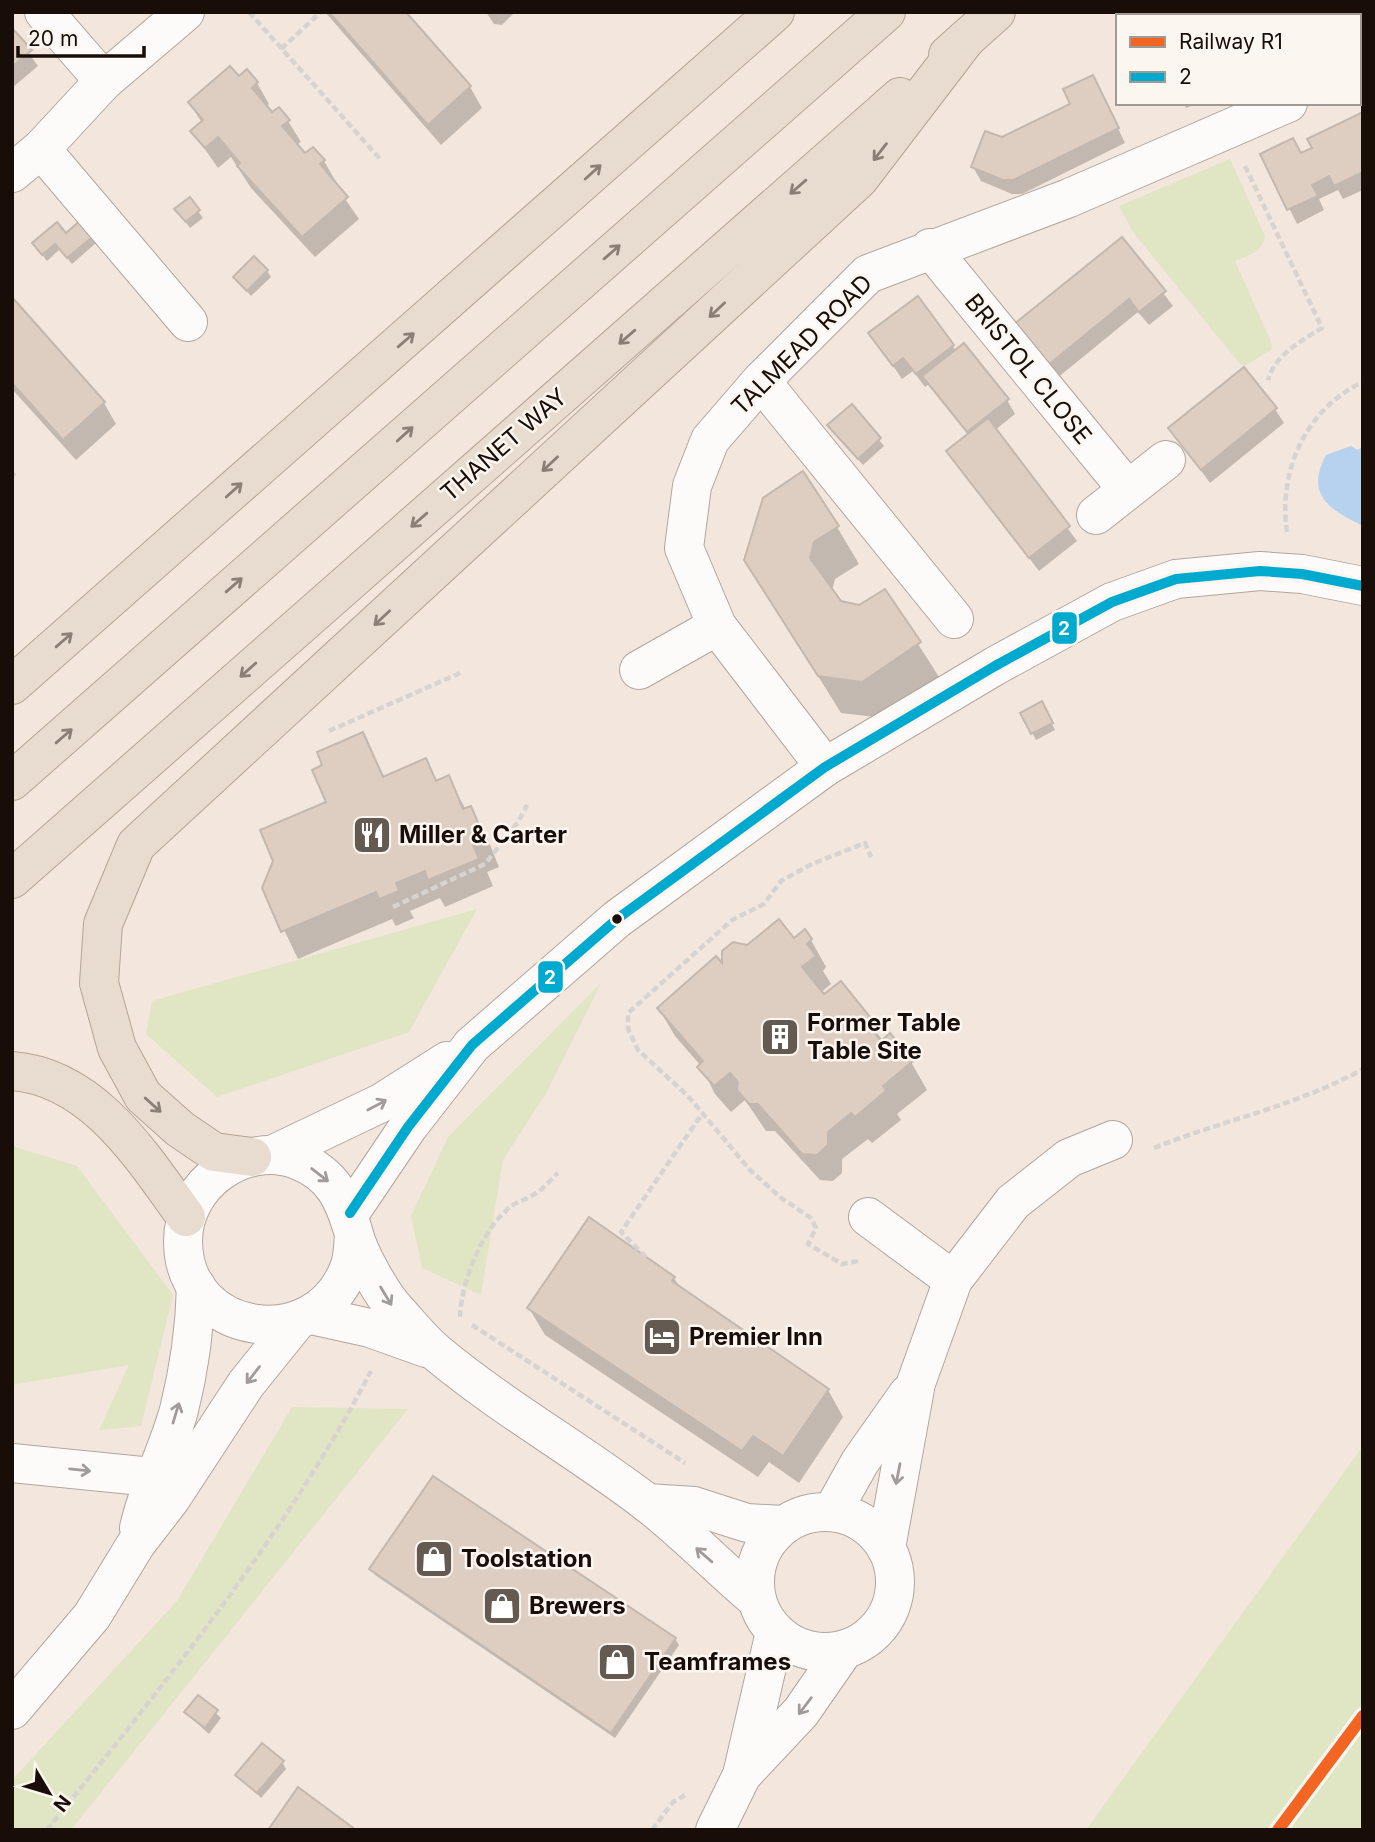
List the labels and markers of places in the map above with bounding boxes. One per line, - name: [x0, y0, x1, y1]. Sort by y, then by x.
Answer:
- restaurant icon: Miller & Carter: [351, 814, 393, 856]
- place label: Miller & Carter: [399, 820, 567, 849]
- unlabelled marker: [610, 912, 624, 926]
- place label: Former Table Table Site: [807, 1008, 961, 1065]
- building icon: Former Table Table Site: [759, 1016, 801, 1058]
- hotel icon: Premier Inn: [641, 1316, 683, 1358]
- place label: Premier Inn: [689, 1322, 823, 1351]
- shop icon: Toolstation: [413, 1538, 455, 1580]
- place label: Toolstation: [461, 1544, 592, 1573]
- shop icon: Brewers: [481, 1585, 523, 1627]
- place label: Brewers: [529, 1591, 626, 1620]
- shop icon: Teamframes: [596, 1641, 638, 1683]
- place label: Teamframes: [644, 1647, 791, 1676]

